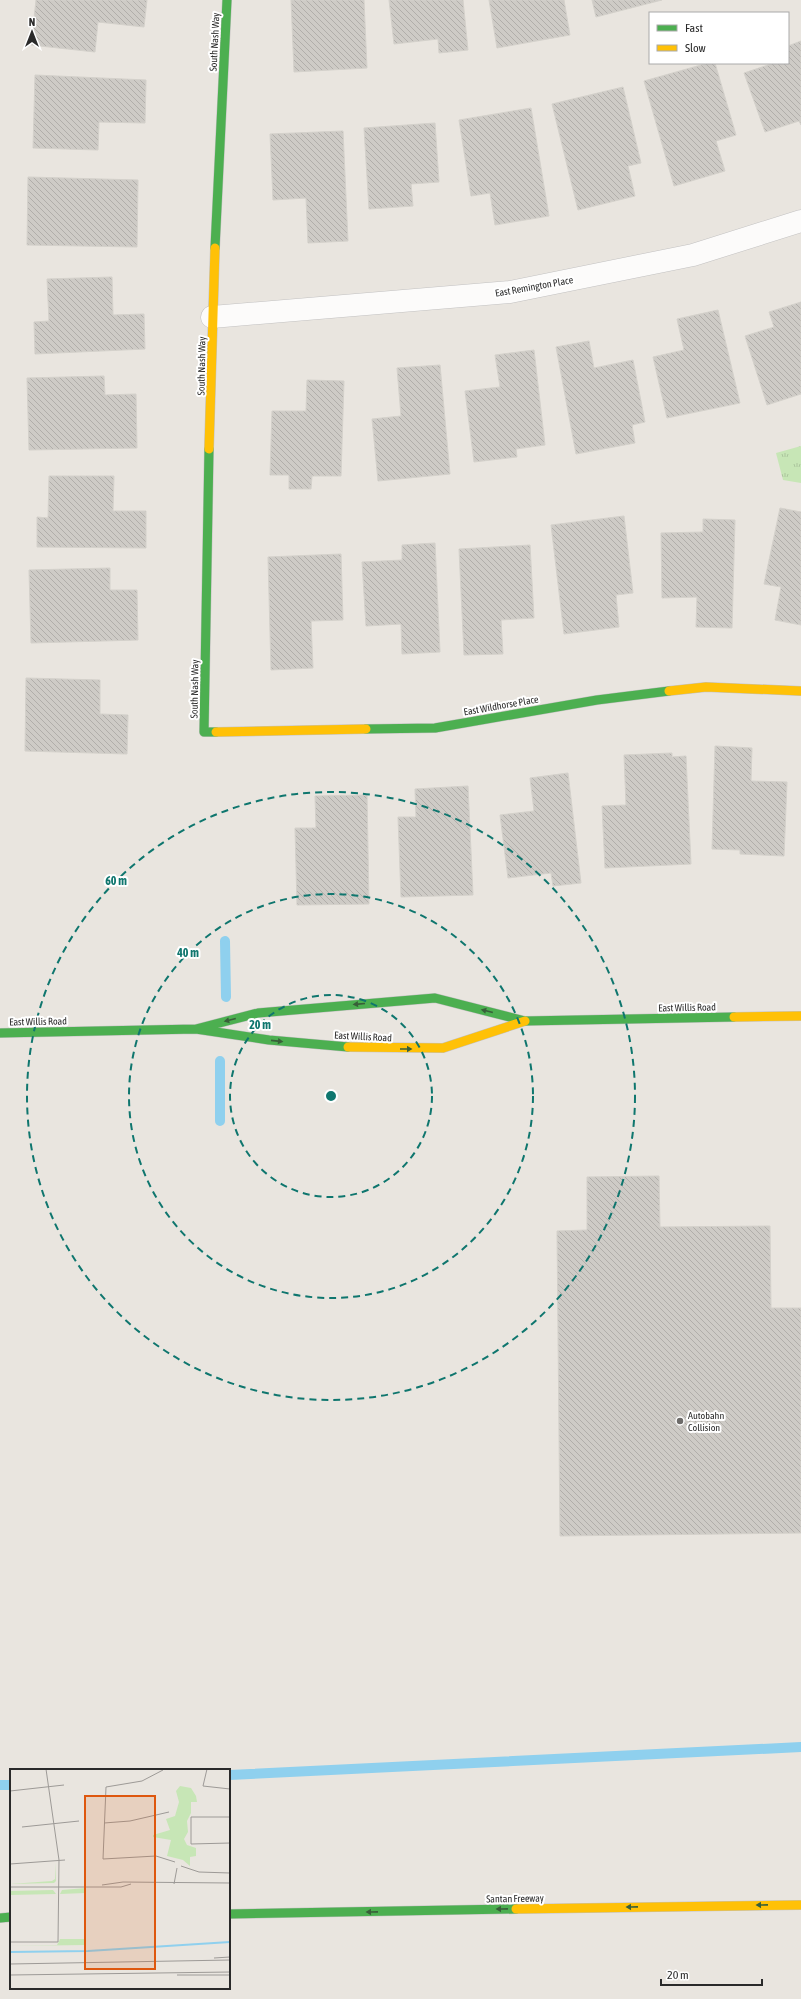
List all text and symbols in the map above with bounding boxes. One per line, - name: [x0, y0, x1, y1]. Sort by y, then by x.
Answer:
- north arrow: [12, 12, 52, 52]
- street label: South Nash Way: [207, 12, 222, 72]
- legend: [649, 12, 789, 64]
- text: N: [29, 16, 35, 28]
- text: Fast: [685, 21, 703, 35]
- text: Slow: [685, 41, 706, 55]
- street label: East Remington Place: [494, 274, 574, 299]
- street label: South Nash Way: [195, 336, 208, 396]
- street label: South Nash Way: [188, 659, 201, 719]
- street label: East Wildhorse Place: [463, 693, 540, 718]
- text: 60 m: [105, 874, 127, 888]
- text: 40 m: [176, 946, 199, 960]
- one-way arrow: [353, 1000, 365, 1007]
- street label: East Willis Road: [658, 1001, 716, 1014]
- one-way arrow: [481, 1008, 493, 1014]
- street label: East Willis Road: [9, 1015, 67, 1028]
- one-way arrow: [224, 1017, 236, 1023]
- text: 20 m: [249, 1018, 271, 1032]
- street label: East Willis Road: [334, 1029, 392, 1044]
- one-way arrow: [271, 1037, 283, 1044]
- one-way arrow: [400, 1046, 413, 1052]
- centre of rings: [324, 1089, 338, 1103]
- place label: Autobahn Collision: [688, 1410, 724, 1433]
- marker: Autobahn Collision: [675, 1416, 685, 1426]
- inset map: [10, 1769, 230, 1989]
- street label: Santan Freeway: [486, 1892, 544, 1905]
- one-way arrow: [755, 1902, 768, 1908]
- one-way arrow: [625, 1904, 638, 1910]
- one-way arrow: [496, 1906, 508, 1913]
- one-way arrow: [366, 1908, 378, 1915]
- scale bar: [661, 1961, 762, 1987]
- text: 20 m: [667, 1968, 689, 1982]

